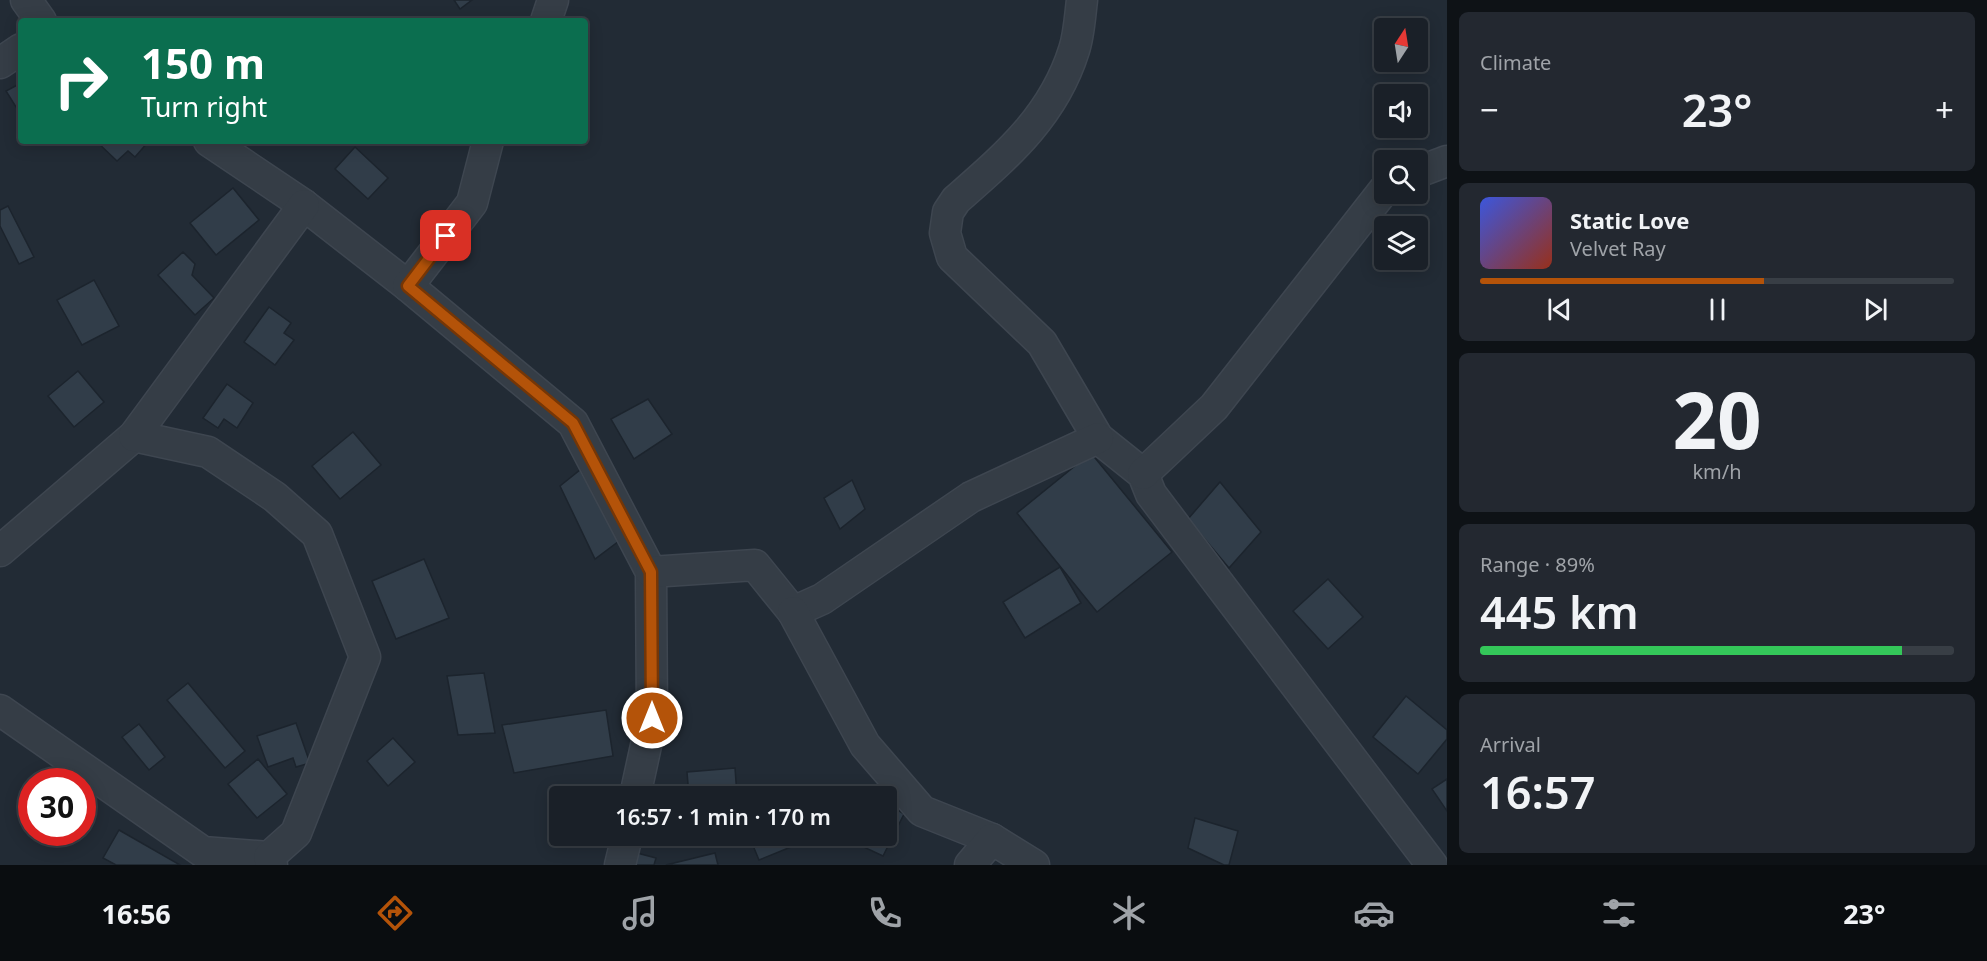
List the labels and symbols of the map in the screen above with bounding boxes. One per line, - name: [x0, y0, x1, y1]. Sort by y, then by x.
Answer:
- north arrow: [1374, 18, 1428, 72]
- pin: [420, 210, 471, 261]
- position arrow: [620, 686, 684, 750]
- speed limit sign: 30: [18, 768, 96, 846]

